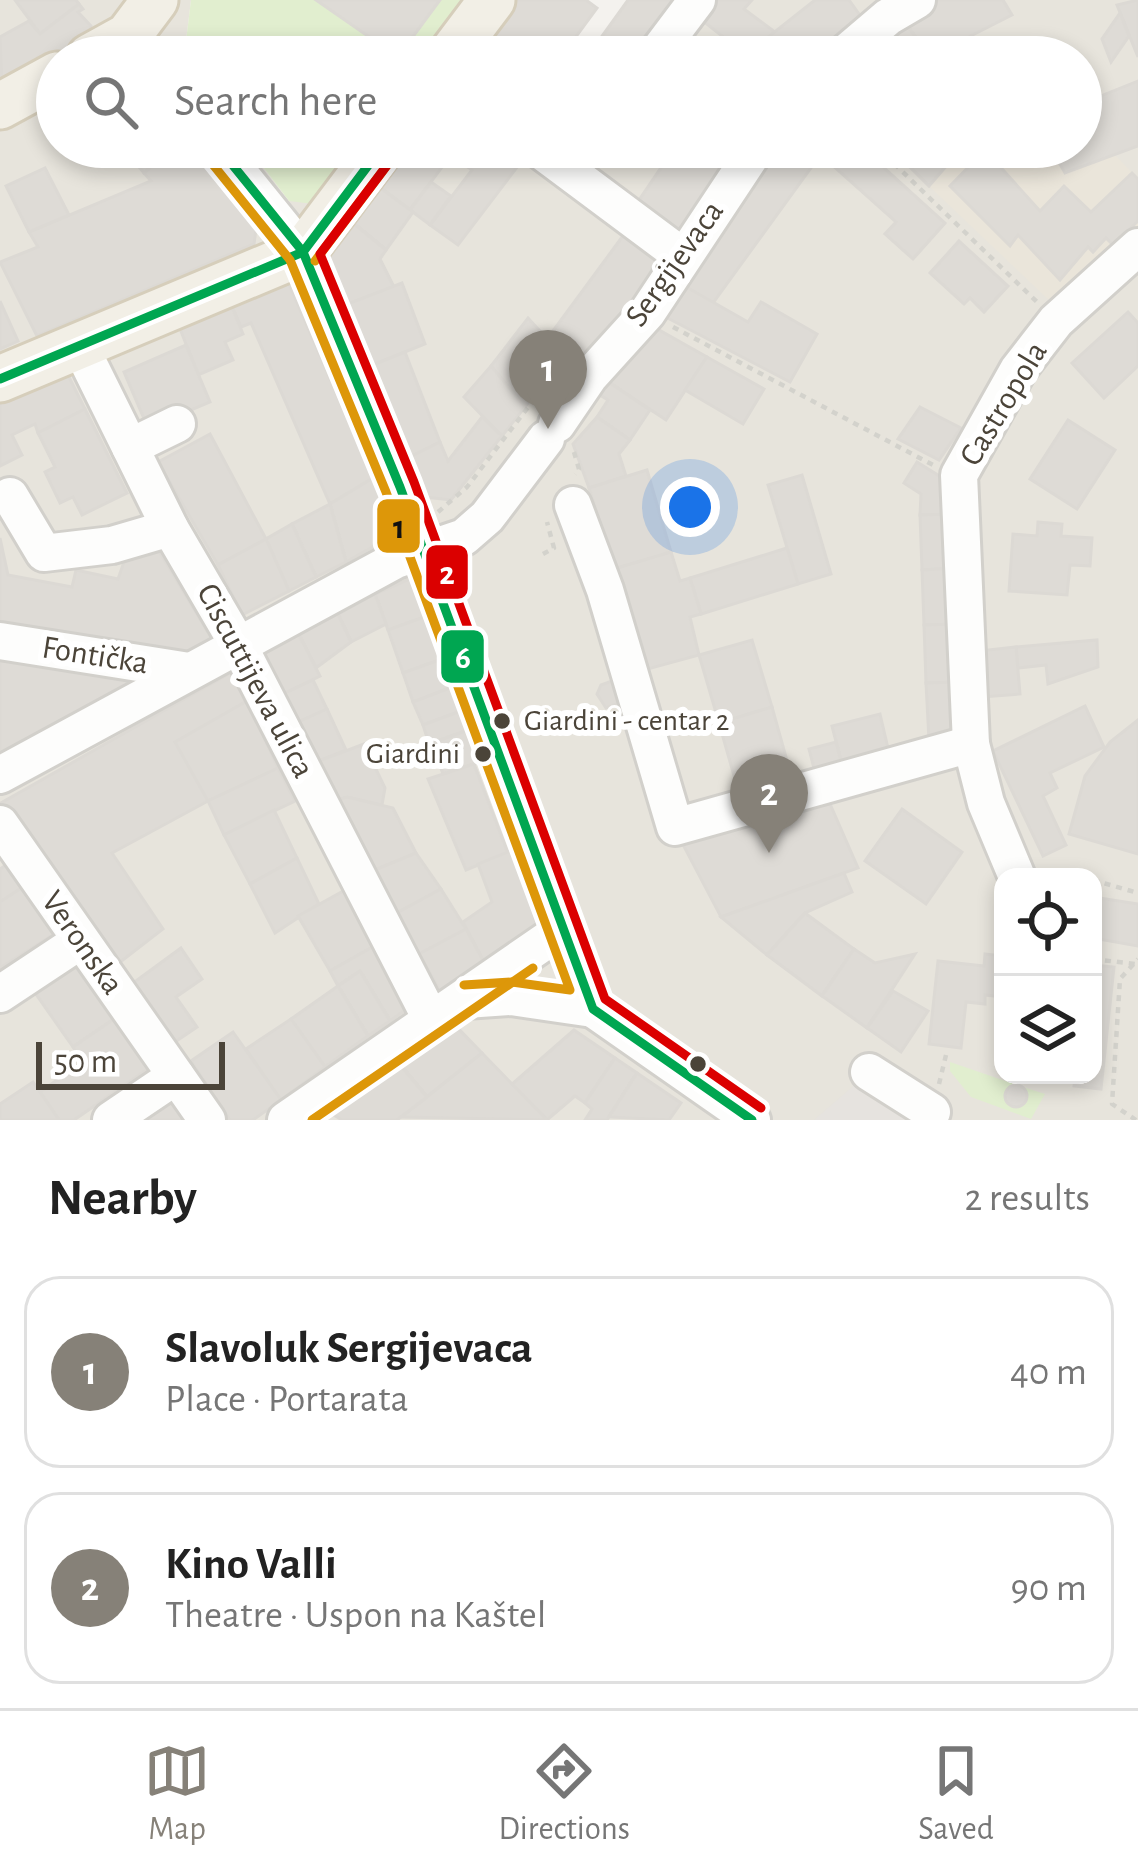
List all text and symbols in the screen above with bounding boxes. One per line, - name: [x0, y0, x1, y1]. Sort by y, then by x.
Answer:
- search box: [36, 36, 1102, 168]
- icon: search: [78, 69, 144, 135]
- text: Search here: [174, 79, 377, 124]
- street label: Sergijevaca: [620, 195, 730, 333]
- pin: 1: [509, 330, 587, 429]
- street label: Castropola: [954, 336, 1054, 472]
- your location: [660, 477, 720, 537]
- line badge: 1: [375, 497, 422, 555]
- text: 1: [393, 512, 405, 545]
- line badge: 2: [424, 543, 470, 601]
- text: 2: [439, 558, 455, 591]
- street label: Ciscuttijeva ulica: [190, 579, 320, 783]
- line badge: 6: [439, 628, 486, 685]
- street label: Fontička: [40, 631, 150, 681]
- text: 6: [455, 642, 471, 675]
- place label: Giardini - centar 2: [524, 706, 729, 736]
- marker: Giardini - centar 2: [491, 710, 513, 732]
- place label: Giardini: [366, 739, 460, 769]
- marker: Giardini: [472, 743, 494, 765]
- pin: 2: [730, 754, 808, 853]
- map controls: [994, 868, 1102, 1084]
- button: locate: [994, 868, 1102, 976]
- street label: Veronska: [35, 885, 129, 1001]
- button: layers: [994, 976, 1102, 1084]
- scale bar: [36, 1036, 225, 1089]
- text: 50 m: [54, 1046, 117, 1079]
- unlabelled marker: [687, 1053, 709, 1075]
- text: Nearby: [48, 1173, 197, 1224]
- text: 2 results: [964, 1179, 1090, 1218]
- text: Slavoluk Sergijevaca: [165, 1326, 533, 1371]
- text: 1: [83, 1353, 97, 1392]
- text: 40 m: [1010, 1353, 1087, 1392]
- text: Place · Portarata: [165, 1380, 408, 1419]
- text: Kino Valli: [165, 1542, 337, 1587]
- text: 2: [81, 1569, 99, 1608]
- text: 90 m: [1010, 1569, 1087, 1608]
- text: Theatre · Uspon na Kaštel: [165, 1596, 546, 1635]
- tab: Map: [144, 1738, 210, 1850]
- tab: Directions: [498, 1738, 630, 1850]
- tab: Saved: [918, 1738, 994, 1850]

